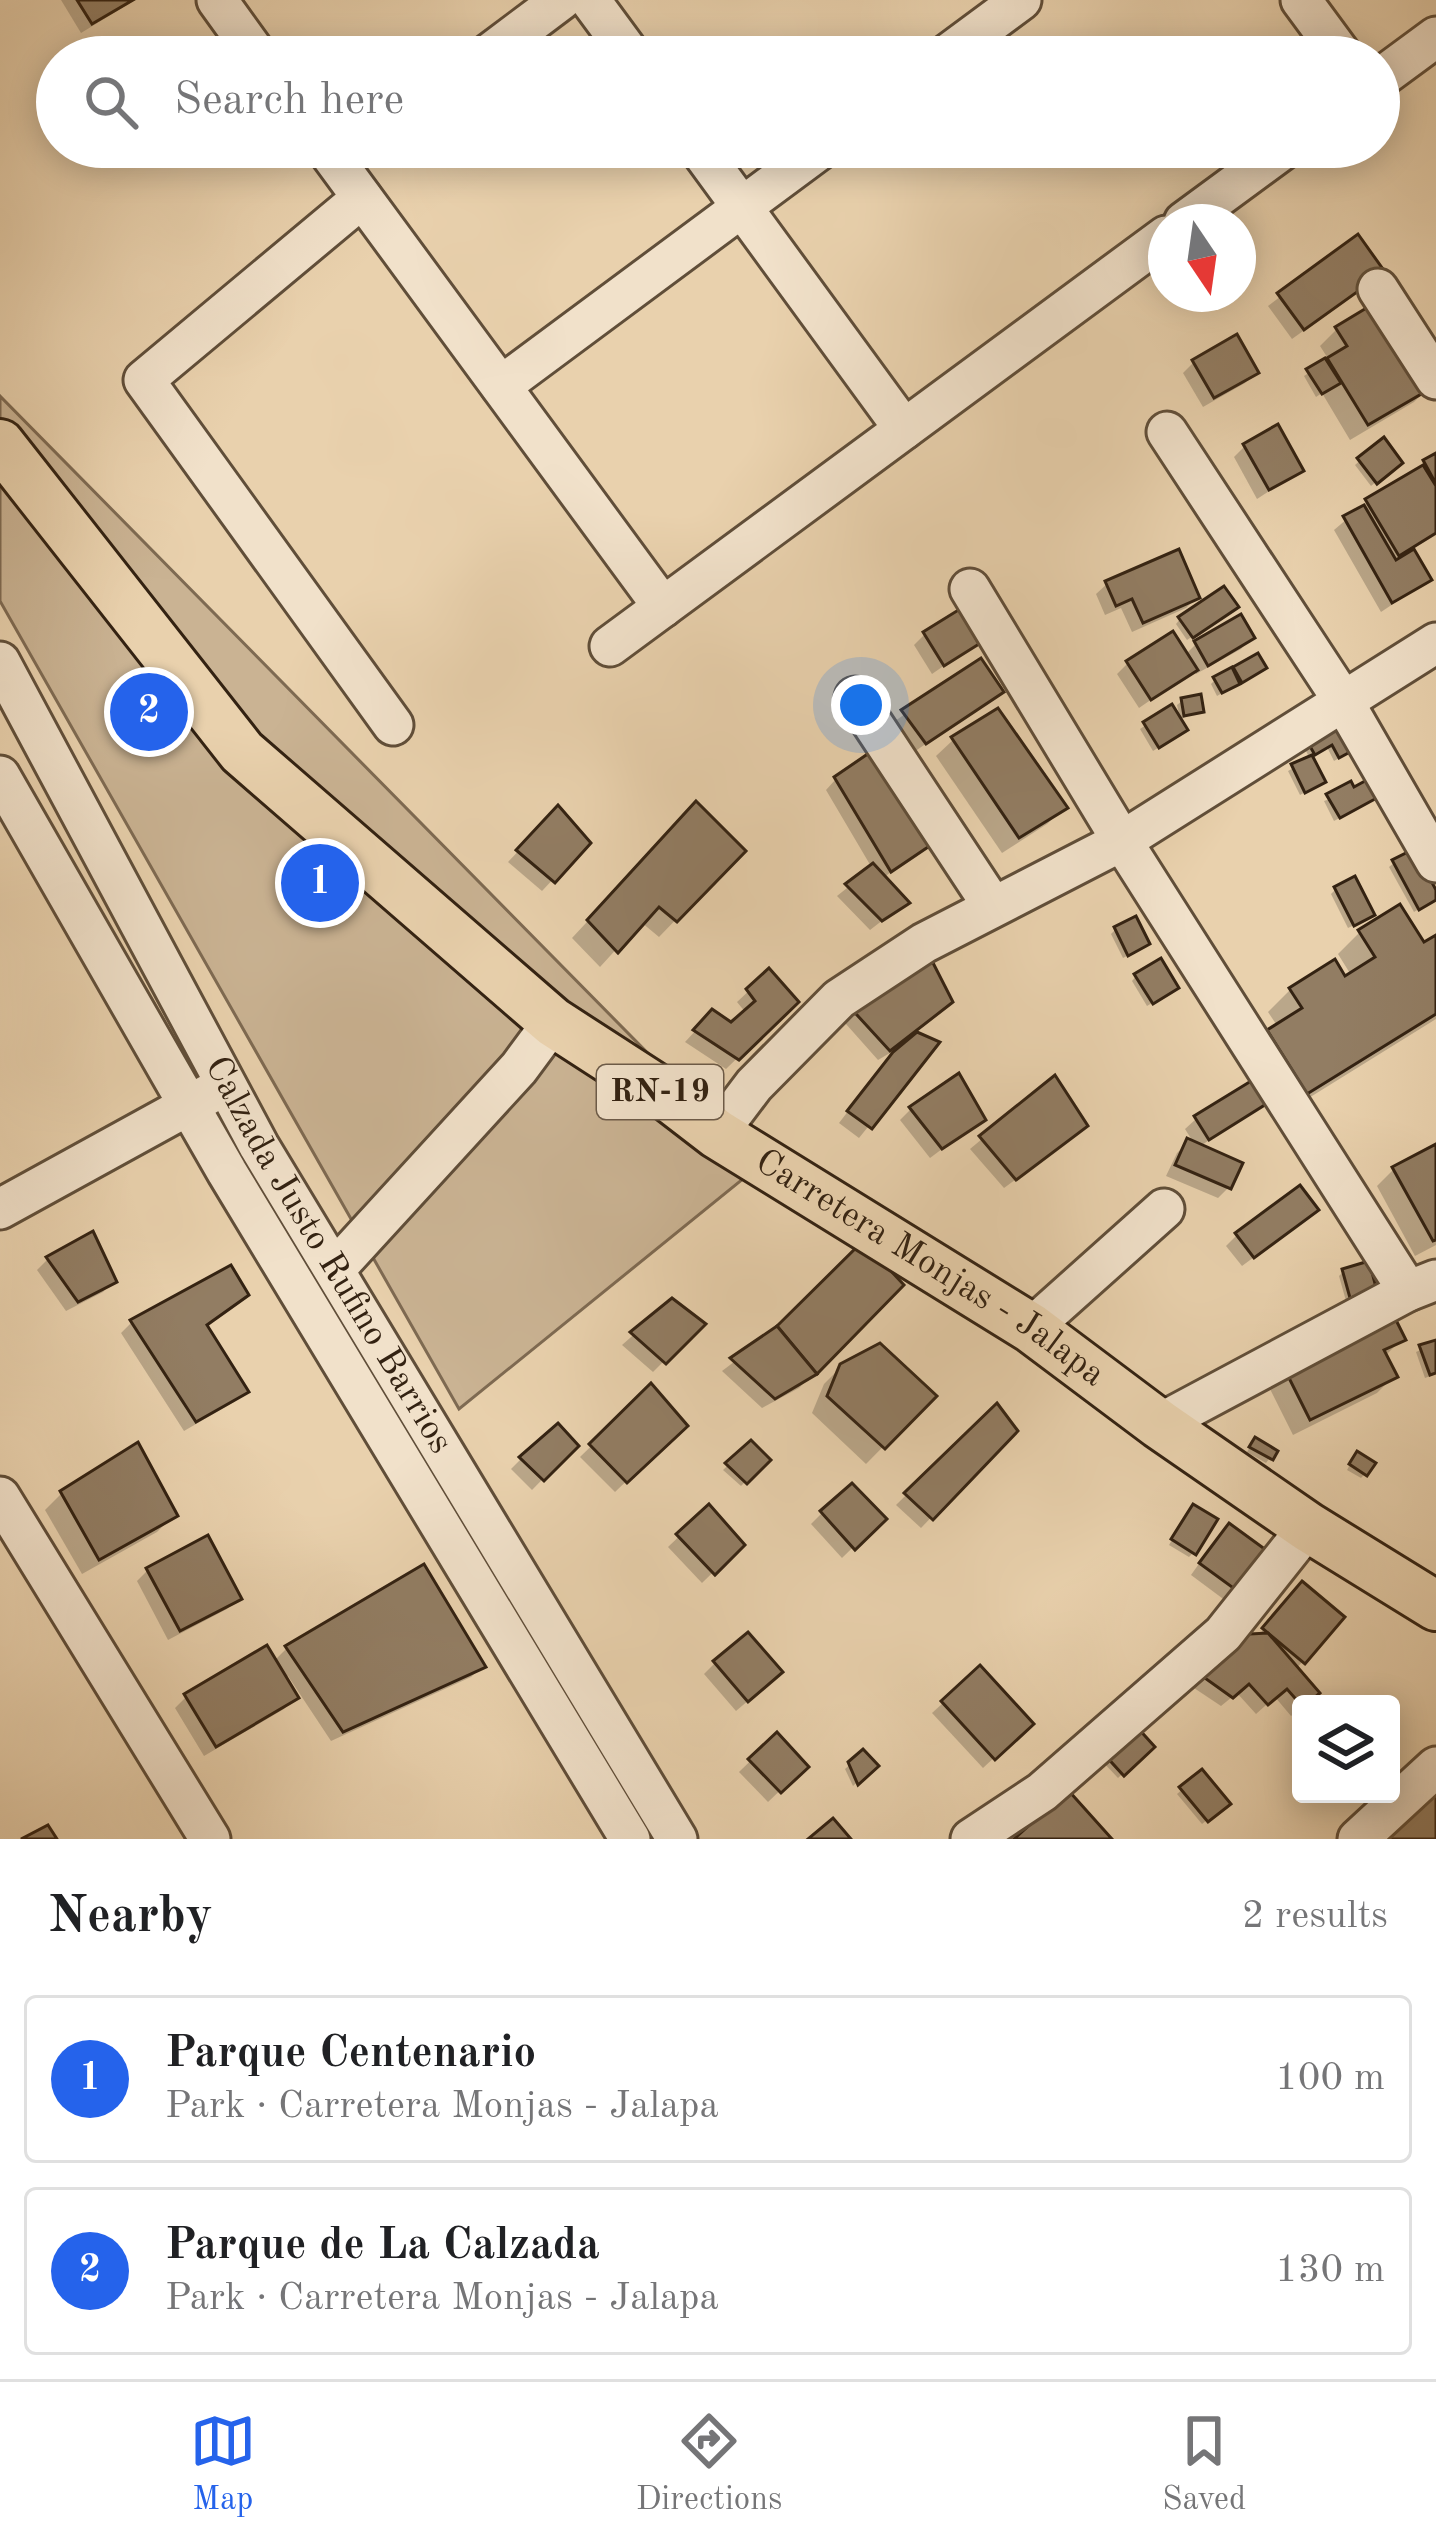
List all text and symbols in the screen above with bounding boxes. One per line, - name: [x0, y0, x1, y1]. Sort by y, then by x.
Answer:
- search box: [36, 36, 1400, 168]
- icon: search: [78, 69, 144, 135]
- text: Search here: [174, 79, 404, 124]
- north arrow: [1148, 204, 1256, 312]
- pin: 2: [110, 667, 188, 757]
- your location: [831, 675, 891, 735]
- pin: 1: [281, 838, 359, 928]
- street label: Calzada Justo Rufino Barrios: [197, 1051, 458, 1460]
- road number: RN-19: [597, 1065, 723, 1119]
- street label: Carretera Monjas - Jalapa: [749, 1144, 1111, 1394]
- map controls: [1292, 1695, 1400, 1803]
- button: layers: [1292, 1695, 1400, 1803]
- text: Nearby: [48, 1892, 213, 1943]
- text: 2 results: [1242, 1897, 1388, 1936]
- text: Parque Centenario: [165, 2032, 536, 2077]
- text: 1: [79, 2059, 101, 2098]
- text: 100 m: [1275, 2059, 1385, 2098]
- text: Park · Carretera Monjas - Jalapa: [165, 2087, 719, 2126]
- text: Parque de La Calzada: [165, 2224, 600, 2269]
- text: 2: [79, 2251, 101, 2290]
- text: 130 m: [1275, 2251, 1385, 2290]
- text: Park · Carretera Monjas - Jalapa: [165, 2279, 719, 2318]
- tab: Map: [190, 2408, 256, 2521]
- tab: Directions: [636, 2408, 782, 2521]
- tab: Saved: [1162, 2408, 1246, 2521]

